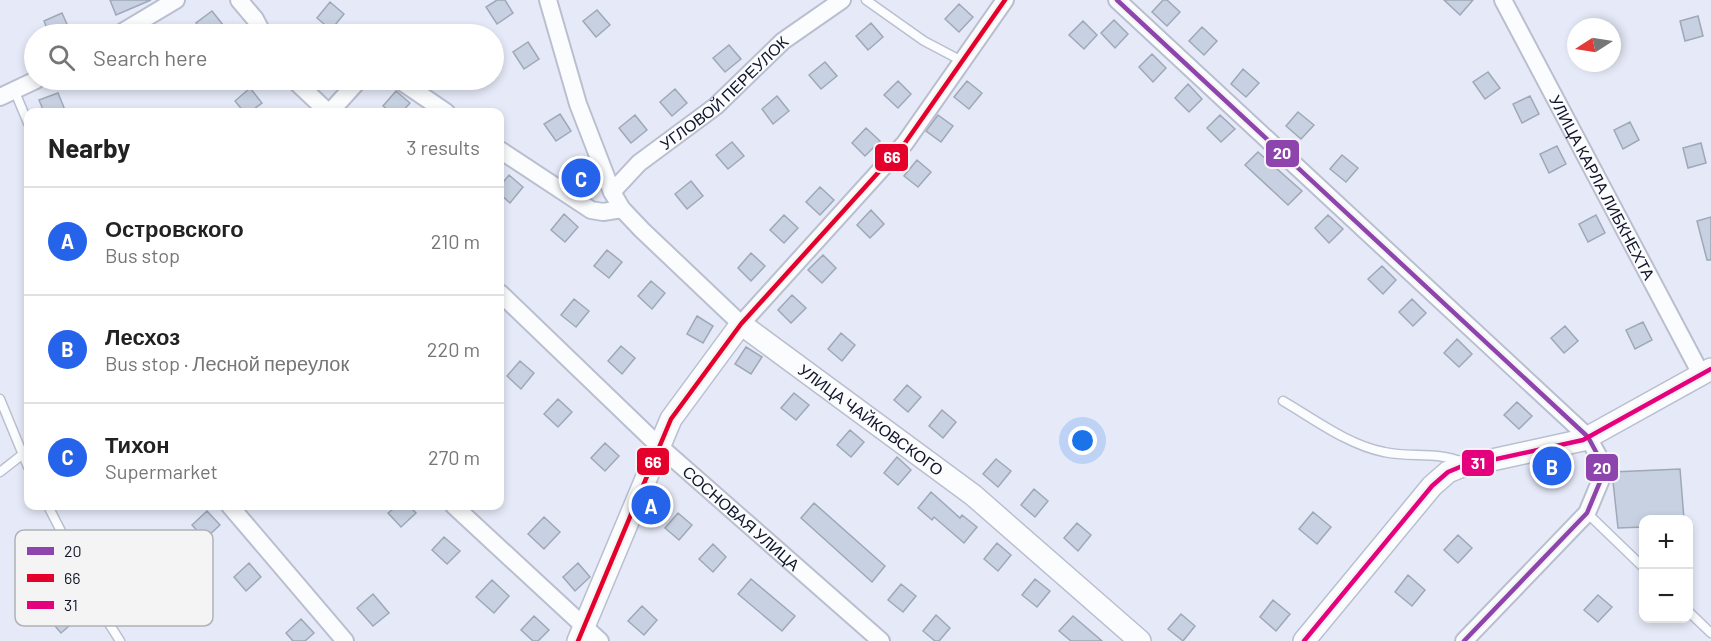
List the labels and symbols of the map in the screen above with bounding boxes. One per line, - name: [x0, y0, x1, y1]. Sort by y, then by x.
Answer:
- north arrow: [1567, 18, 1621, 72]
- street label: УГЛОВОЙ ПЕРЕУЛОК: [656, 31, 792, 153]
- street label: УЛИЦА КАРЛА ЛИБКНЕХТА: [1546, 92, 1659, 283]
- line badge: 20: [1265, 139, 1300, 168]
- line badge: 66: [874, 143, 909, 172]
- text: 20: [1273, 143, 1291, 162]
- text: 66: [883, 147, 901, 166]
- pin: C: [562, 156, 600, 201]
- street label: УЛИЦА ЧАЙКОВСКОГО: [795, 360, 947, 479]
- your location: [1068, 426, 1097, 455]
- pin: B: [1532, 444, 1572, 488]
- line badge: 66: [636, 447, 670, 476]
- line badge: 31: [1461, 449, 1495, 477]
- text: 66: [644, 452, 662, 471]
- text: 31: [1471, 453, 1485, 472]
- line badge: 20: [1585, 453, 1619, 482]
- text: 20: [1593, 458, 1611, 477]
- street label: СОСНОВАЯ УЛИЦА: [679, 461, 804, 574]
- pin: A: [632, 482, 670, 528]
- legend: [15, 530, 213, 626]
- text: 20: [64, 541, 82, 560]
- text: 66: [64, 568, 80, 587]
- text: 31: [64, 595, 78, 614]

